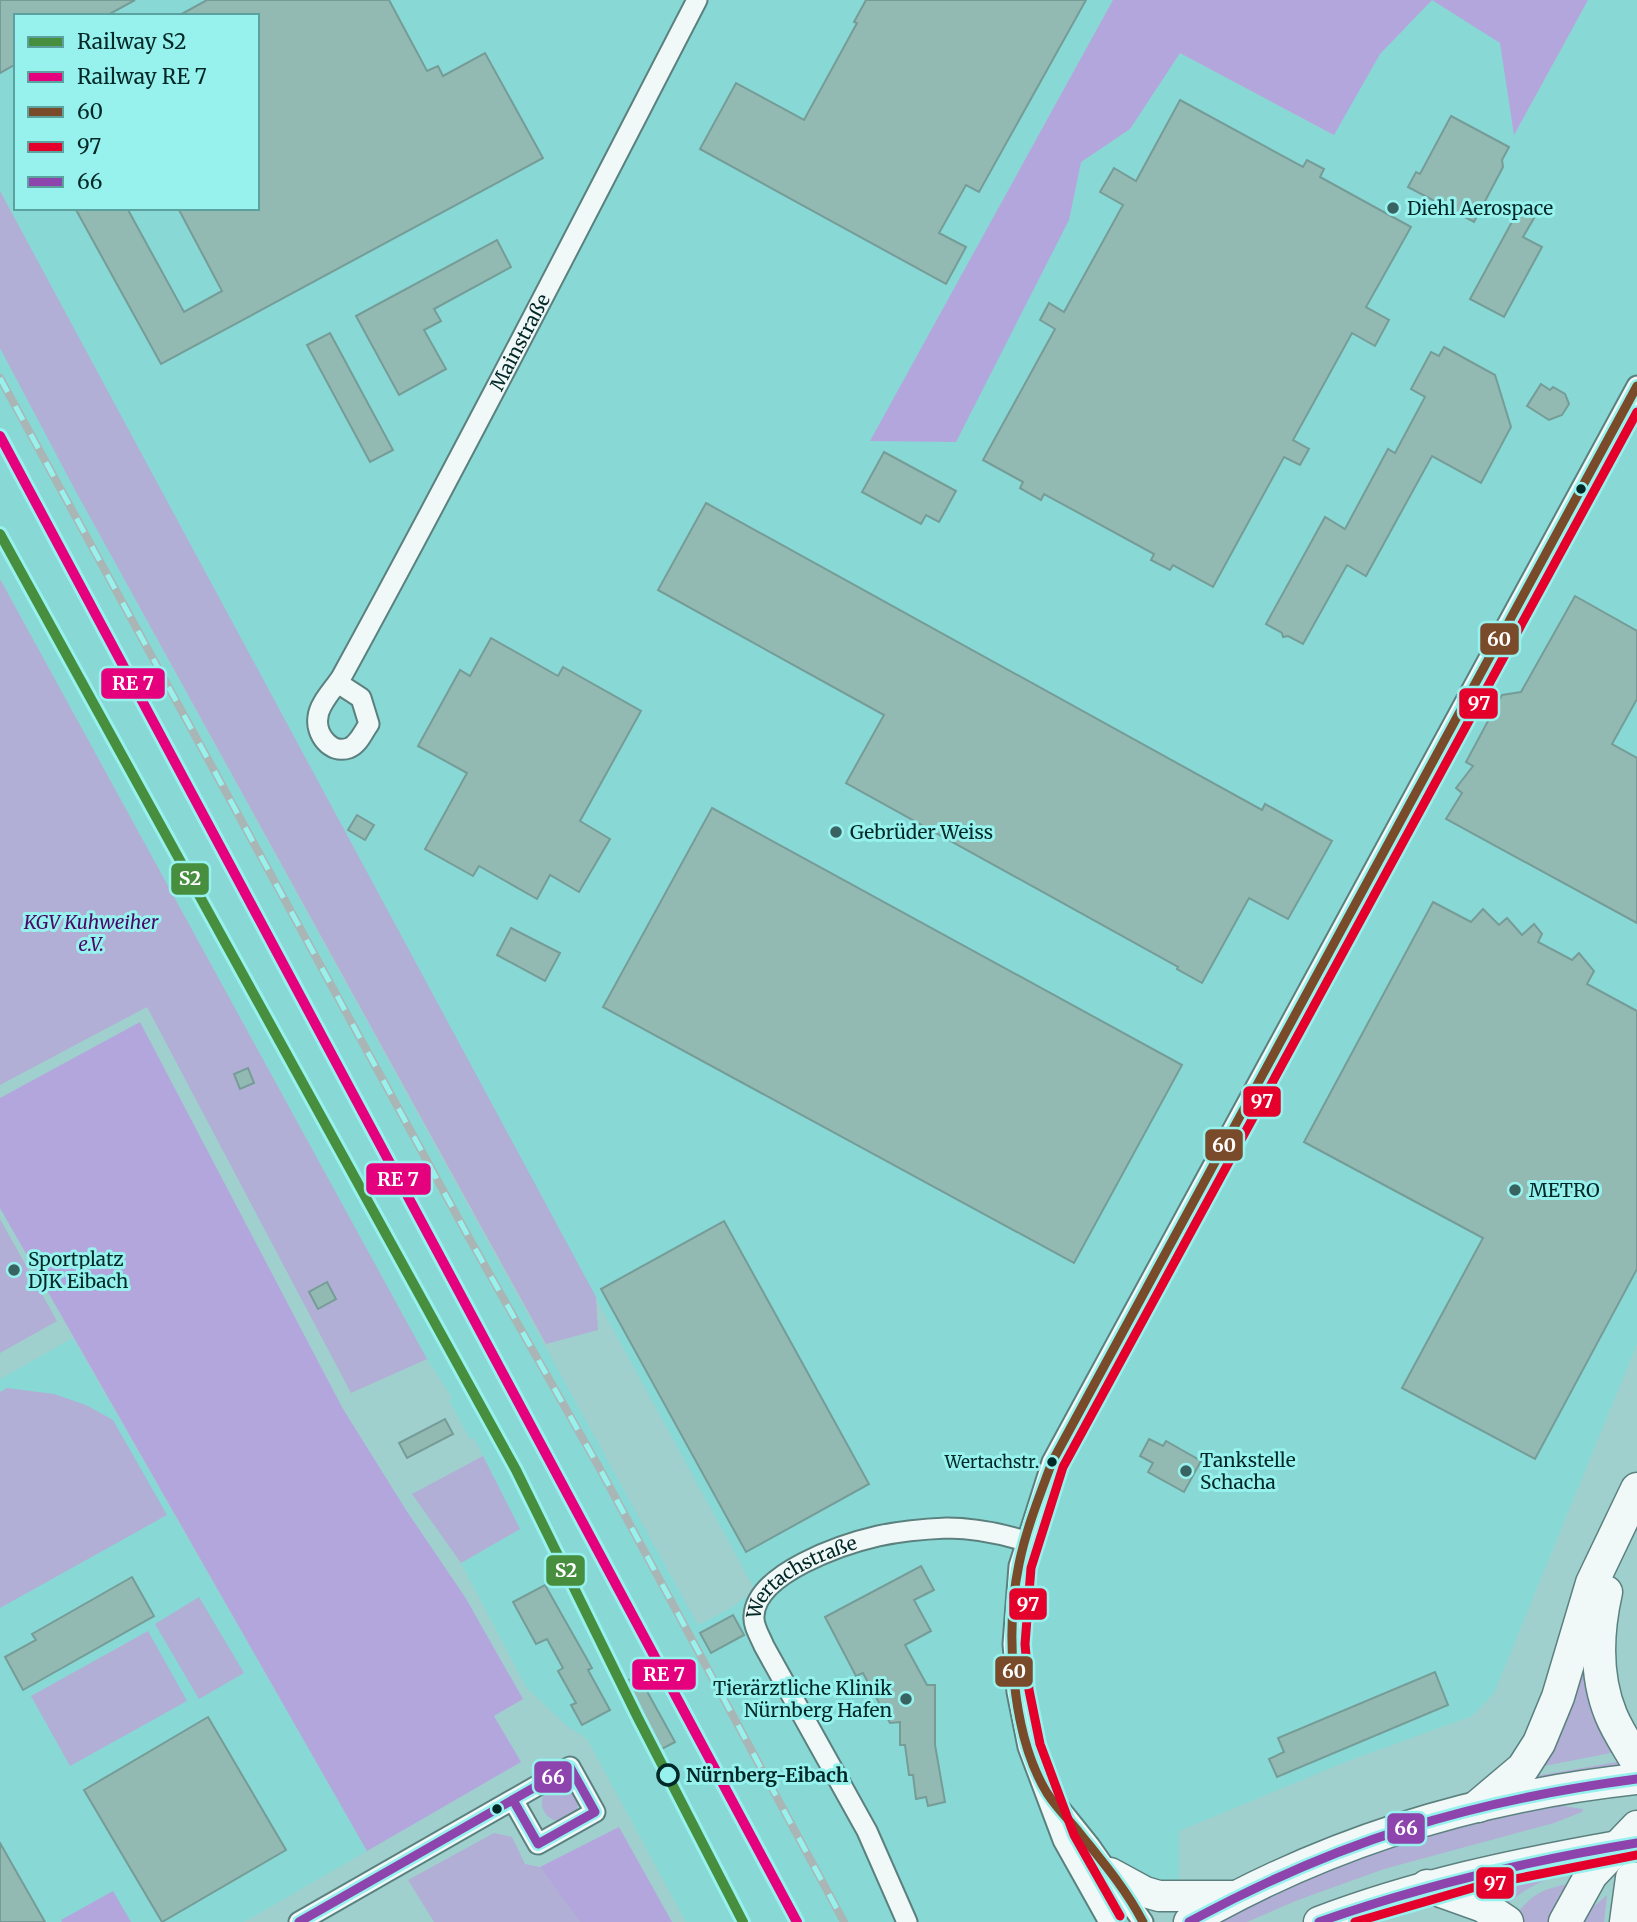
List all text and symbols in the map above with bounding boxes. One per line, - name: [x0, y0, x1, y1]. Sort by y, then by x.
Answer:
- legend: [14, 14, 259, 210]
- text: Railway S2: [77, 28, 187, 55]
- text: Railway RE 7: [77, 63, 207, 90]
- text: 60: [77, 98, 103, 125]
- text: 97: [77, 133, 101, 160]
- text: 66: [77, 168, 102, 195]
- place label: Diehl Aerospace: [1407, 196, 1553, 220]
- marker: Diehl Aerospace: [1385, 200, 1401, 216]
- street label: Mainstraße: [485, 290, 555, 395]
- unlabelled marker: [1574, 482, 1588, 496]
- line badge: 60: [1479, 622, 1520, 656]
- text: 60: [1487, 627, 1511, 651]
- line badge: RE 7: [100, 667, 166, 700]
- text: RE 7: [112, 671, 154, 695]
- line badge: 97: [1458, 687, 1499, 720]
- text: 97: [1468, 691, 1490, 715]
- place label: Gebrüder Weiss: [850, 820, 993, 844]
- marker: Gebrüder Weiss: [828, 824, 844, 840]
- line badge: S2: [170, 862, 210, 896]
- text: S2: [179, 866, 201, 890]
- park label: KGV Kuhweiher e.V.: [23, 910, 159, 956]
- line badge: 97: [1242, 1085, 1282, 1118]
- text: 97: [1251, 1089, 1273, 1113]
- line badge: 60: [1204, 1128, 1244, 1162]
- text: 60: [1212, 1133, 1236, 1157]
- line badge: RE 7: [365, 1162, 432, 1196]
- text: RE 7: [377, 1167, 419, 1191]
- place label: METRO: [1529, 1178, 1600, 1202]
- marker: METRO: [1507, 1182, 1523, 1198]
- place label: Sportplatz DJK Eibach: [28, 1247, 129, 1293]
- marker: Sportplatz DJK Eibach: [6, 1262, 22, 1278]
- place label: Tankstelle Schacha: [1200, 1448, 1296, 1494]
- place label: Wertachstr.: [944, 1451, 1039, 1473]
- marker: Wertachstr.: [1045, 1455, 1059, 1469]
- marker: Tankstelle Schacha: [1178, 1463, 1194, 1479]
- street label: Wertachstraße: [741, 1530, 860, 1622]
- line badge: S2: [545, 1554, 586, 1587]
- text: S2: [555, 1558, 577, 1582]
- line badge: 97: [1008, 1587, 1048, 1621]
- text: 97: [1017, 1592, 1039, 1616]
- line badge: 60: [994, 1655, 1034, 1688]
- line badge: RE 7: [631, 1658, 697, 1691]
- text: 60: [1002, 1659, 1026, 1683]
- text: RE 7: [643, 1662, 685, 1686]
- place label: Tierärztliche Klinik Nürnberg Hafen: [713, 1676, 892, 1722]
- marker: Tierärztliche Klinik Nürnberg Hafen: [898, 1691, 914, 1707]
- line badge: 66: [533, 1760, 573, 1794]
- place label: Nürnberg-Eibach: [686, 1763, 849, 1787]
- marker: Nürnberg-Eibach: [657, 1764, 679, 1786]
- text: 66: [541, 1765, 565, 1789]
- unlabelled marker: [490, 1802, 504, 1816]
- line badge: 66: [1386, 1812, 1426, 1845]
- text: 66: [1394, 1816, 1418, 1840]
- line badge: 97: [1475, 1866, 1515, 1900]
- text: 97: [1484, 1871, 1506, 1895]

